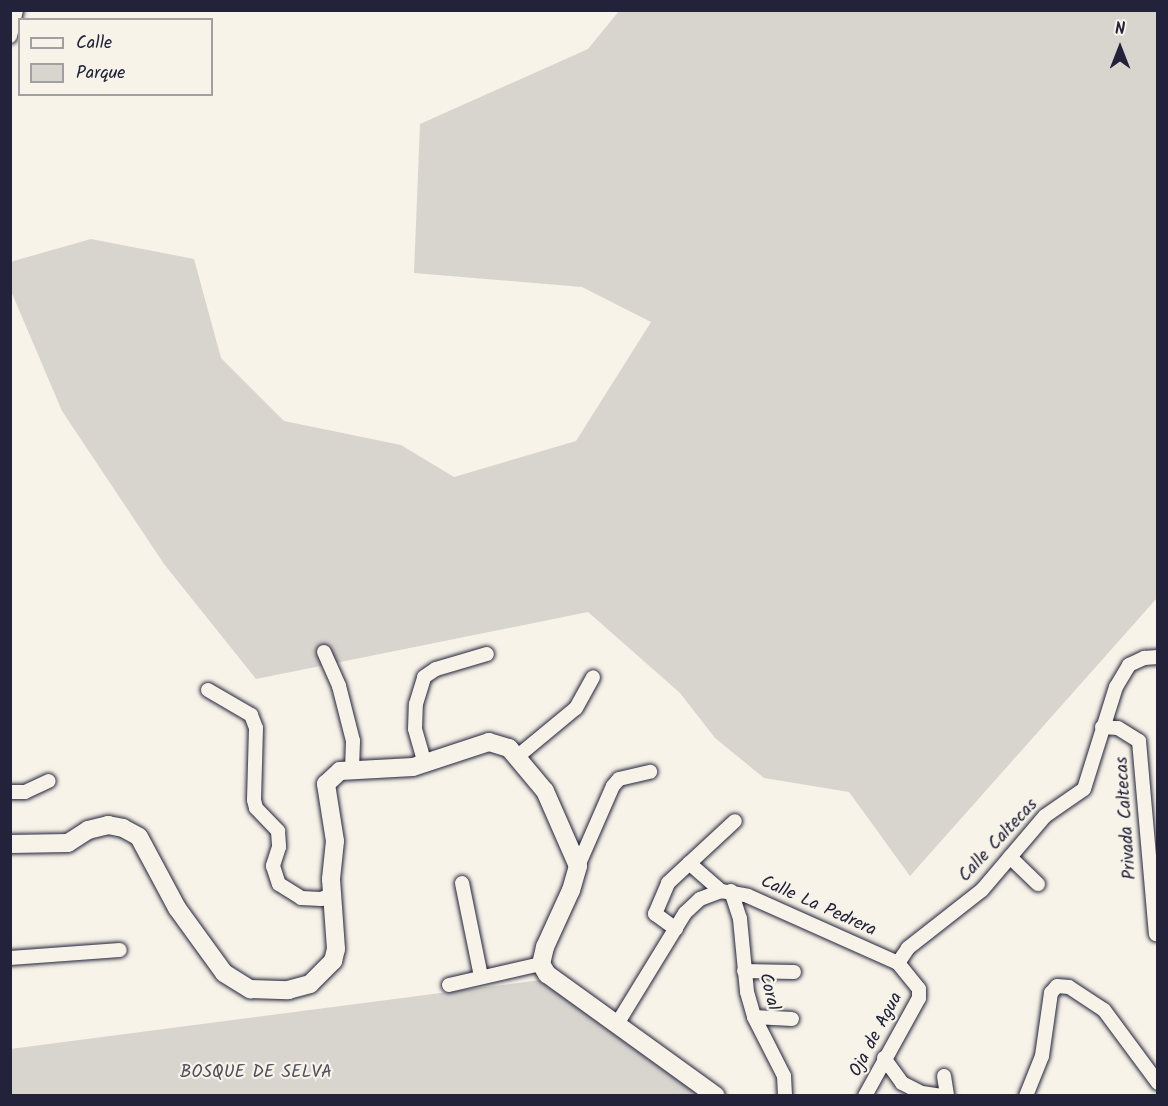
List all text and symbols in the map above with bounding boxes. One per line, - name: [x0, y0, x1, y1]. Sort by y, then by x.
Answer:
- text: N: [1115, 17, 1125, 42]
- legend: [18, 18, 213, 96]
- north arrow: [1090, 18, 1150, 78]
- text: Calle: [76, 29, 112, 58]
- text: Parque: [76, 59, 125, 88]
- street label: Privada Caltecas: [1112, 756, 1142, 880]
- street label: Calle Caltecas: [955, 795, 1043, 887]
- street label: Calle La Pedrera: [757, 872, 879, 942]
- street label: Coral: [753, 971, 783, 1013]
- street label: Oja de Agua: [846, 989, 908, 1081]
- park label: BOSQUE DE SELVA: [180, 1062, 332, 1084]

